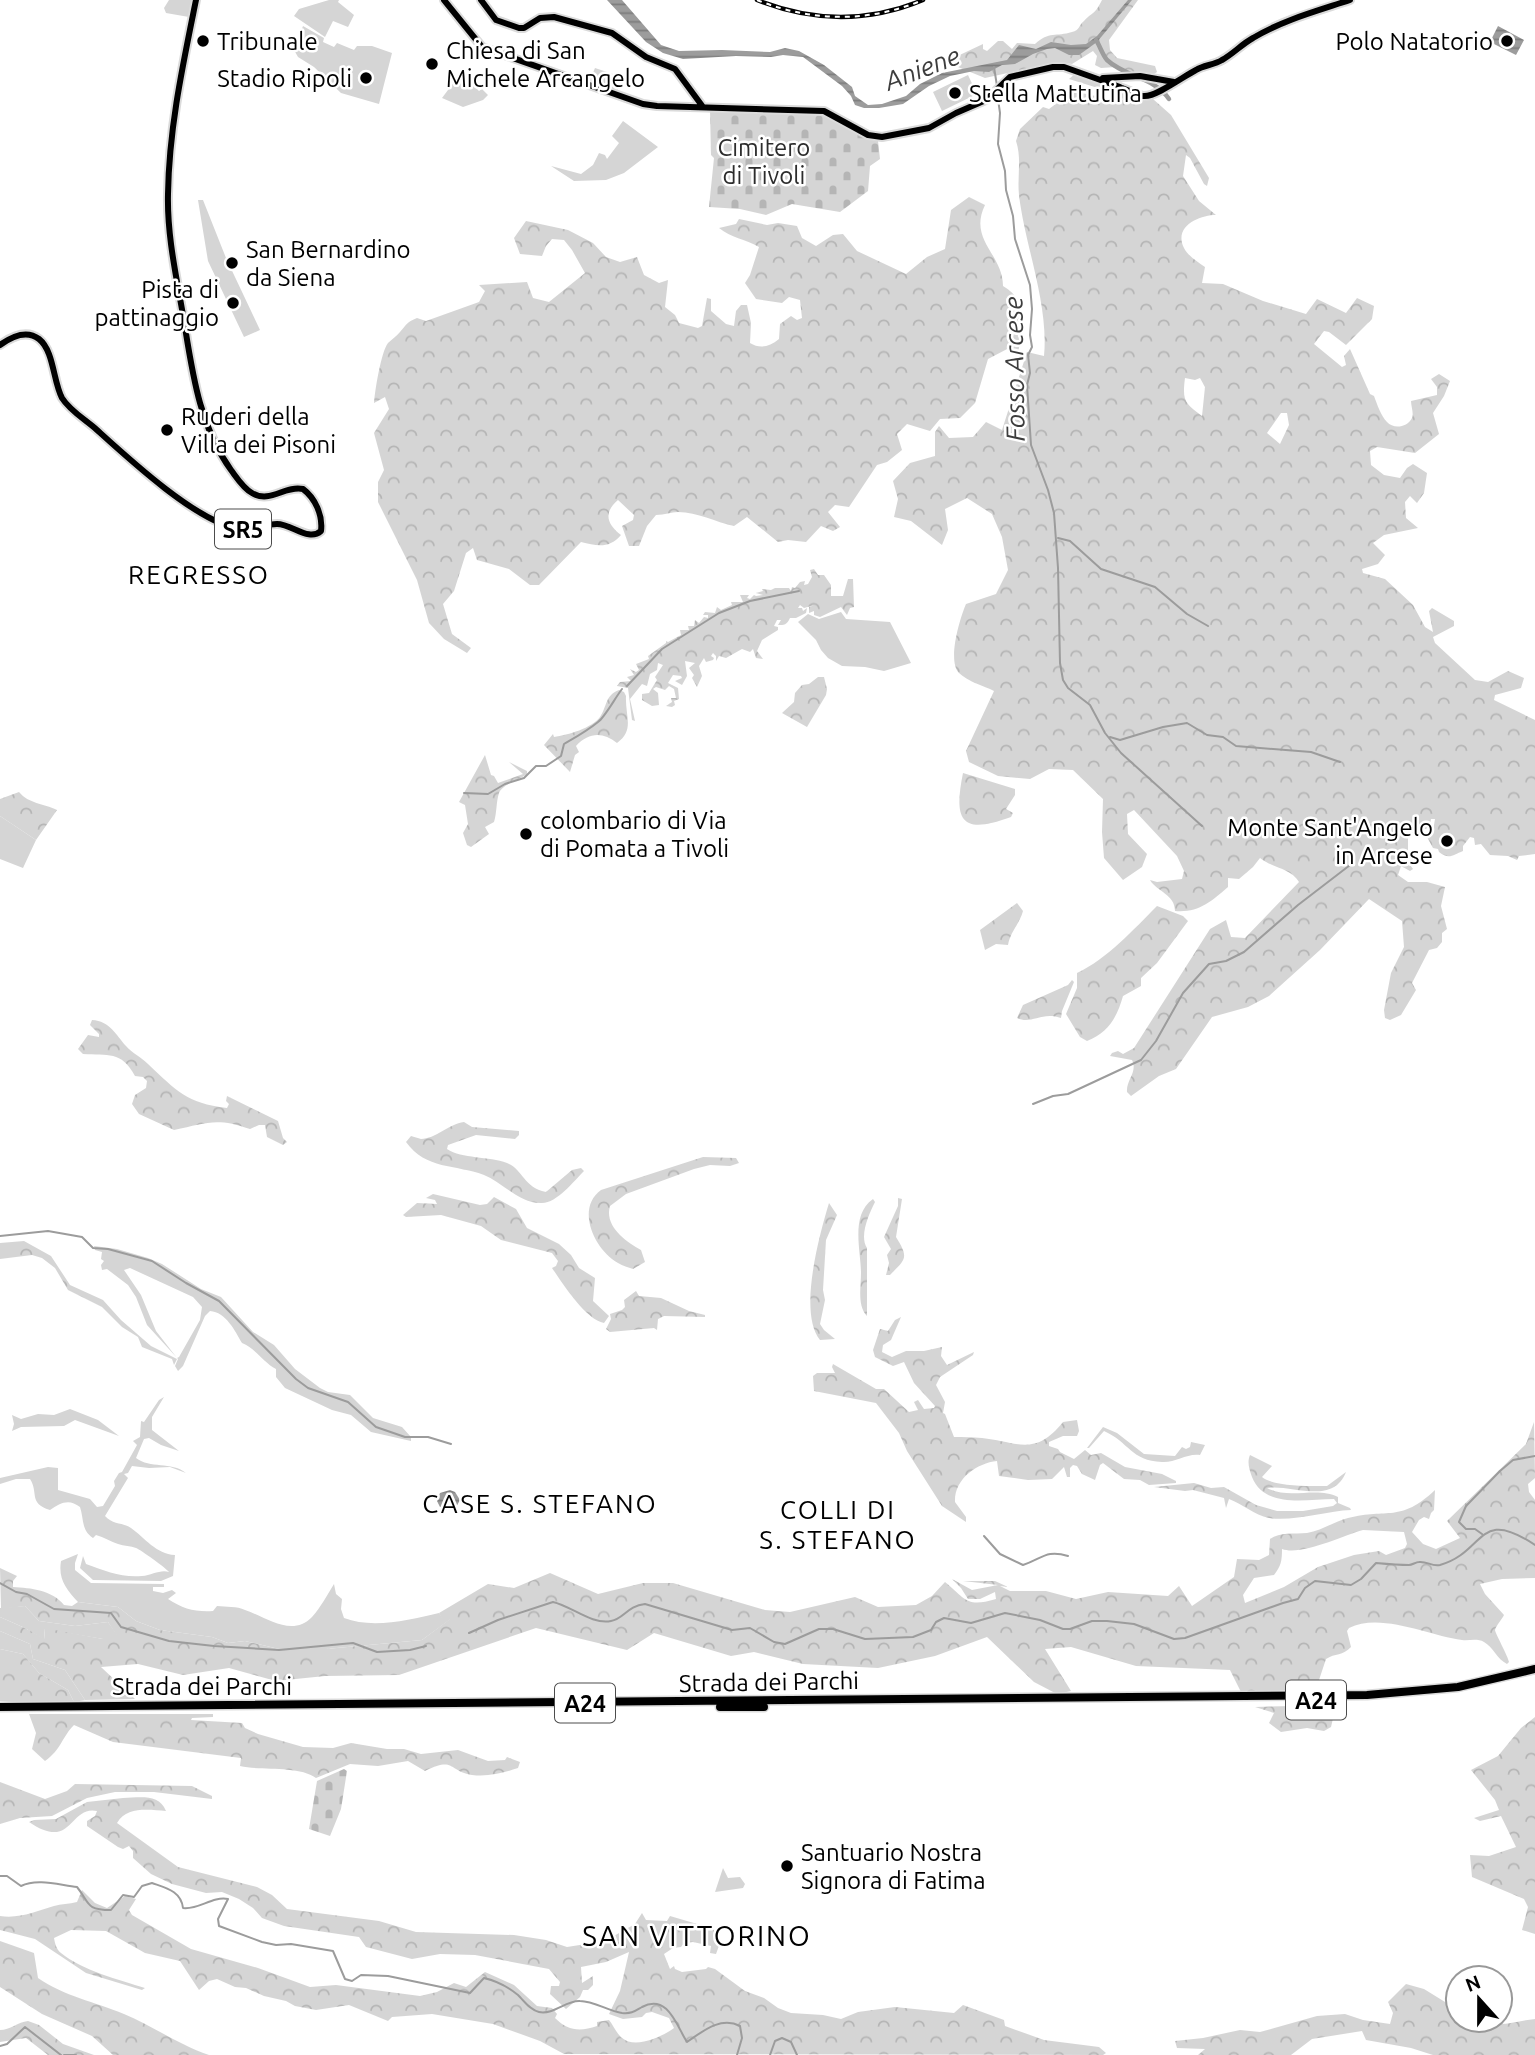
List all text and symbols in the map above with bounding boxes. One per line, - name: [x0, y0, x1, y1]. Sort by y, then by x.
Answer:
- place label: Tribunale: [217, 28, 318, 55]
- place label: Polo Natatorio: [1335, 28, 1493, 55]
- marker: Tribunale: [195, 33, 211, 49]
- marker: Polo Natatorio: [1499, 33, 1515, 49]
- place label: Chiesa di San Michele Arcangelo: [446, 37, 645, 92]
- water label: Aniene: [878, 40, 964, 96]
- marker: Chiesa di San Michele Arcangelo: [424, 56, 440, 72]
- place label: Stadio Ripoli: [217, 65, 352, 92]
- marker: Stadio Ripoli: [358, 70, 374, 86]
- place label: Stella Mattutina: [969, 80, 1142, 107]
- marker: Stella Mattutina: [947, 85, 963, 101]
- park label: Cimitero di Tivoli: [718, 134, 810, 189]
- place label: San Bernardino da Siena: [246, 236, 410, 291]
- marker: San Bernardino da Siena: [224, 255, 240, 271]
- place label: Pista di pattinaggio: [94, 276, 219, 331]
- marker: Pista di pattinaggio: [225, 295, 241, 311]
- water label: Fosso Arcese: [998, 296, 1030, 442]
- place label: Ruderi della Villa dei Pisoni: [181, 403, 336, 458]
- marker: Ruderi della Villa dei Pisoni: [159, 422, 175, 438]
- road number: SR5: [215, 509, 271, 548]
- district label: REGRESSO: [128, 560, 270, 589]
- place label: colombario di Via di Pomata a Tivoli: [540, 807, 729, 862]
- place label: Monte Sant'Angelo in Arcese: [1227, 814, 1433, 869]
- marker: colombario di Via di Pomata a Tivoli: [518, 826, 534, 842]
- marker: Monte Sant'Angelo in Arcese: [1439, 833, 1455, 849]
- district label: CASE S. STEFANO: [422, 1489, 658, 1518]
- district label: COLLI DI S. STEFANO: [759, 1495, 917, 1554]
- street label: Strada dei Parchi: [679, 1667, 859, 1697]
- street label: Strada dei Parchi: [112, 1673, 292, 1700]
- road number: A24: [1286, 1680, 1346, 1720]
- road number: A24: [555, 1684, 615, 1722]
- place label: Santuario Nostra Signora di Fatima: [801, 1839, 986, 1894]
- marker: Santuario Nostra Signora di Fatima: [779, 1858, 795, 1874]
- district label: SAN VITTORINO: [582, 1920, 812, 1951]
- north arrow: [1444, 1964, 1514, 2034]
- text: N: [1462, 1970, 1483, 1996]

